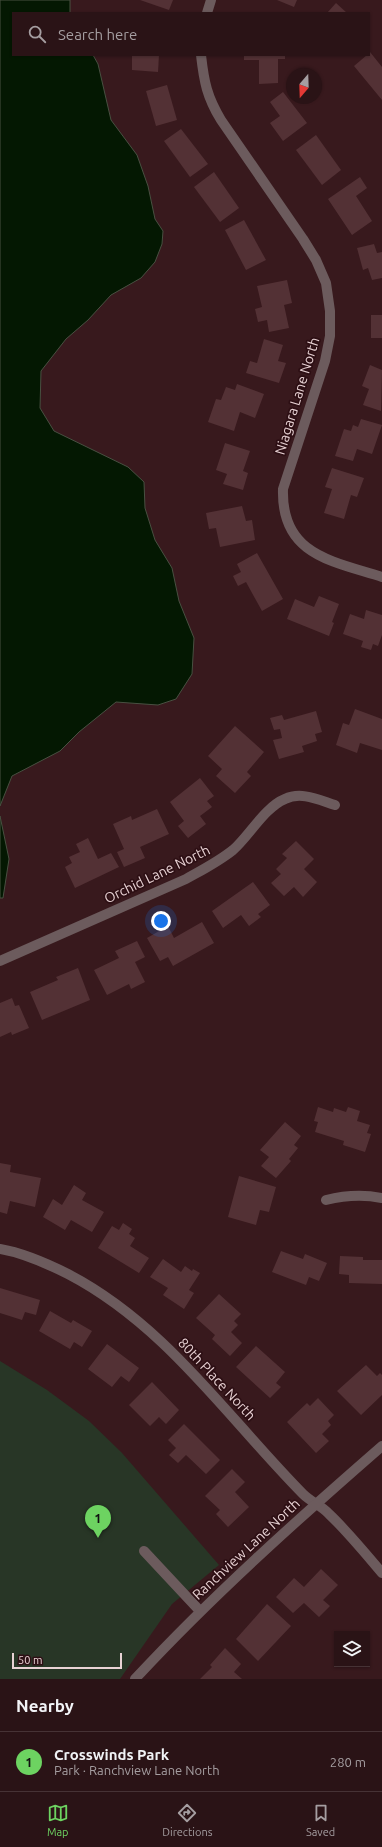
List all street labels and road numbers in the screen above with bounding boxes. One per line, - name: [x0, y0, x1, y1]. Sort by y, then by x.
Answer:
- street label: Niagara Lane North: [272, 335, 322, 457]
- street label: Orchid Lane North: [101, 841, 213, 907]
- street label: 80th Place North: [175, 1335, 259, 1423]
- street label: Ranchview Lane North: [189, 1495, 303, 1603]

